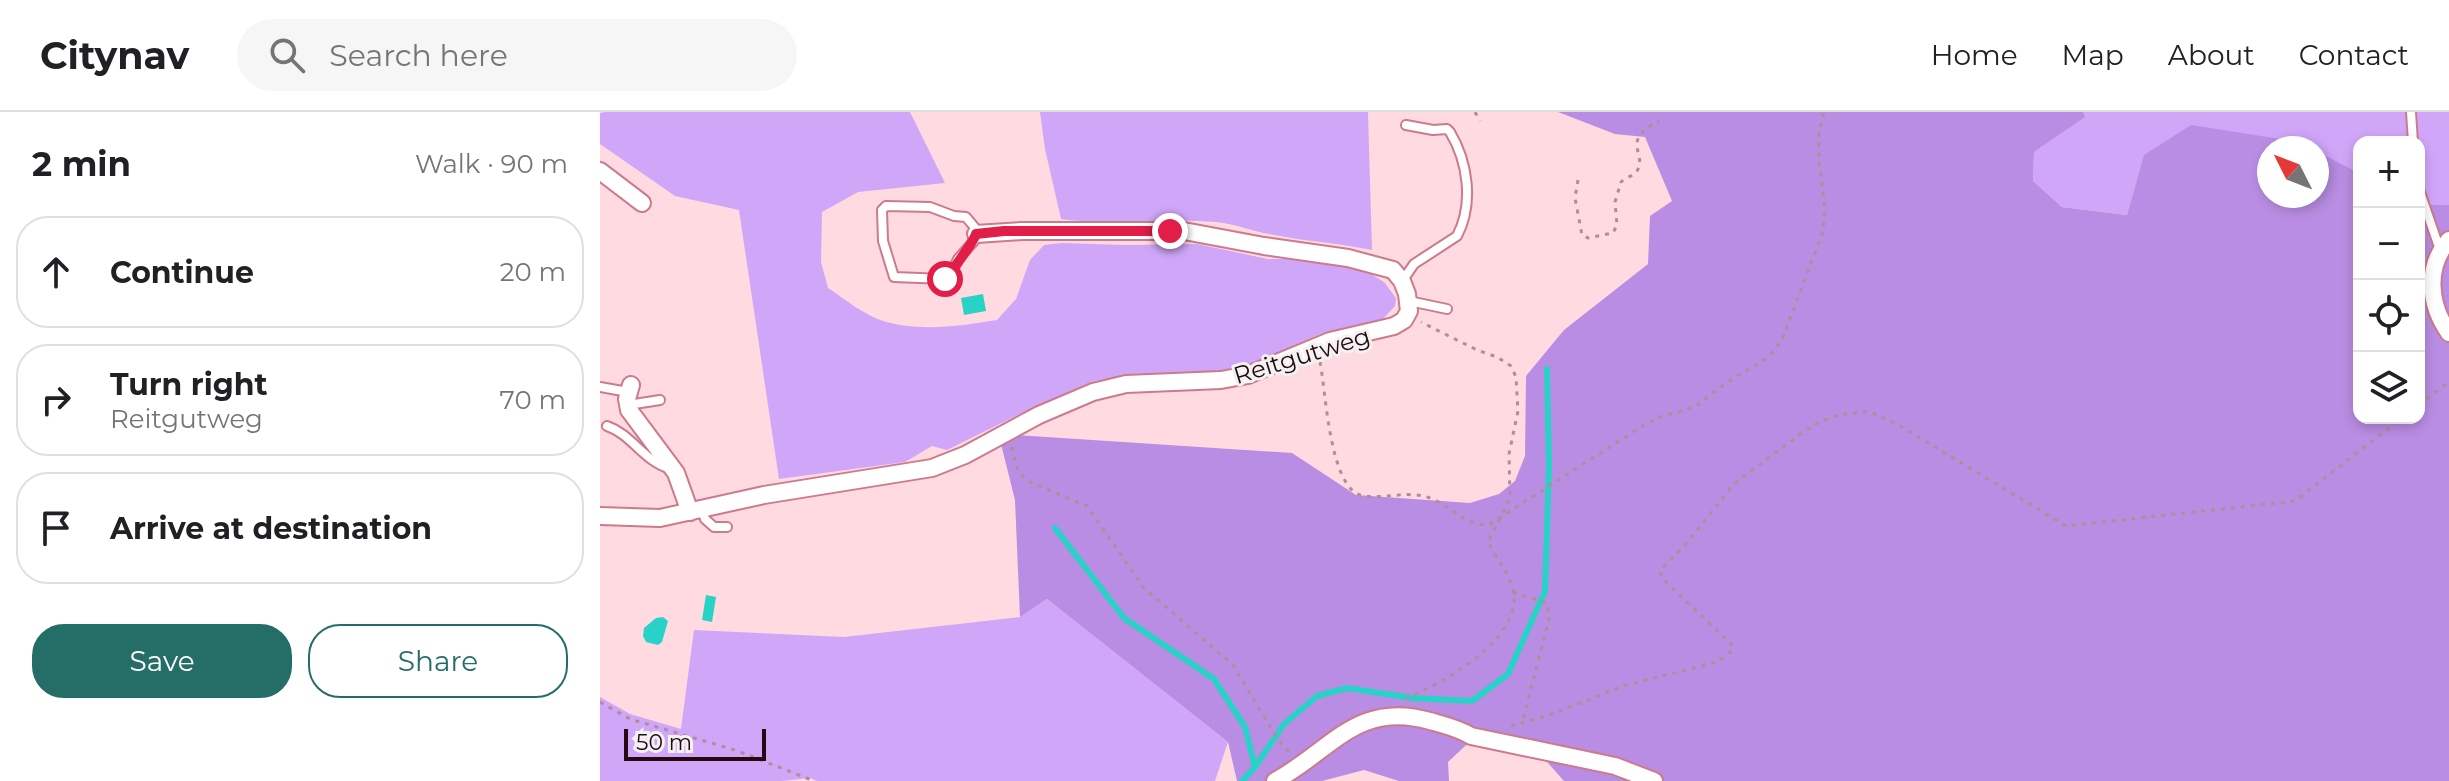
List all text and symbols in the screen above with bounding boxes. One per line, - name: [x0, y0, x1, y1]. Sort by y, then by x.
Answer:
- search box: [237, 19, 797, 91]
- text: Citynav: [40, 32, 189, 79]
- icon: search: [265, 33, 309, 77]
- text: Search here: [329, 37, 508, 74]
- text: Home: [1931, 38, 2018, 72]
- text: Map: [2062, 38, 2124, 72]
- text: About: [2168, 38, 2255, 72]
- text: Contact: [2299, 38, 2409, 72]
- north arrow: [2257, 136, 2329, 208]
- map controls: [2353, 136, 2425, 424]
- button: +: [2353, 136, 2425, 208]
- text: 2 min: [32, 143, 131, 185]
- text: Walk · 90 m: [415, 148, 568, 180]
- button: −: [2353, 208, 2425, 280]
- route end: [1152, 213, 1188, 249]
- icon: ahead: [34, 250, 78, 294]
- text: Continue: [110, 254, 254, 291]
- text: 20 m: [500, 256, 566, 288]
- route start: [927, 261, 963, 297]
- button: locate: [2353, 280, 2425, 352]
- street label: Reitgutweg: [1230, 321, 1374, 390]
- button: layers: [2353, 352, 2425, 424]
- text: Turn right: [110, 366, 267, 403]
- icon: right: [34, 378, 78, 422]
- text: 70 m: [500, 384, 566, 416]
- text: Reitgutweg: [110, 403, 263, 435]
- icon: arrive: [34, 506, 78, 550]
- text: Arrive at destination: [110, 510, 432, 547]
- button: Save: [32, 624, 292, 698]
- button: Share: [308, 624, 568, 698]
- scale bar: [624, 725, 766, 761]
- text: 50 m: [636, 729, 692, 756]

